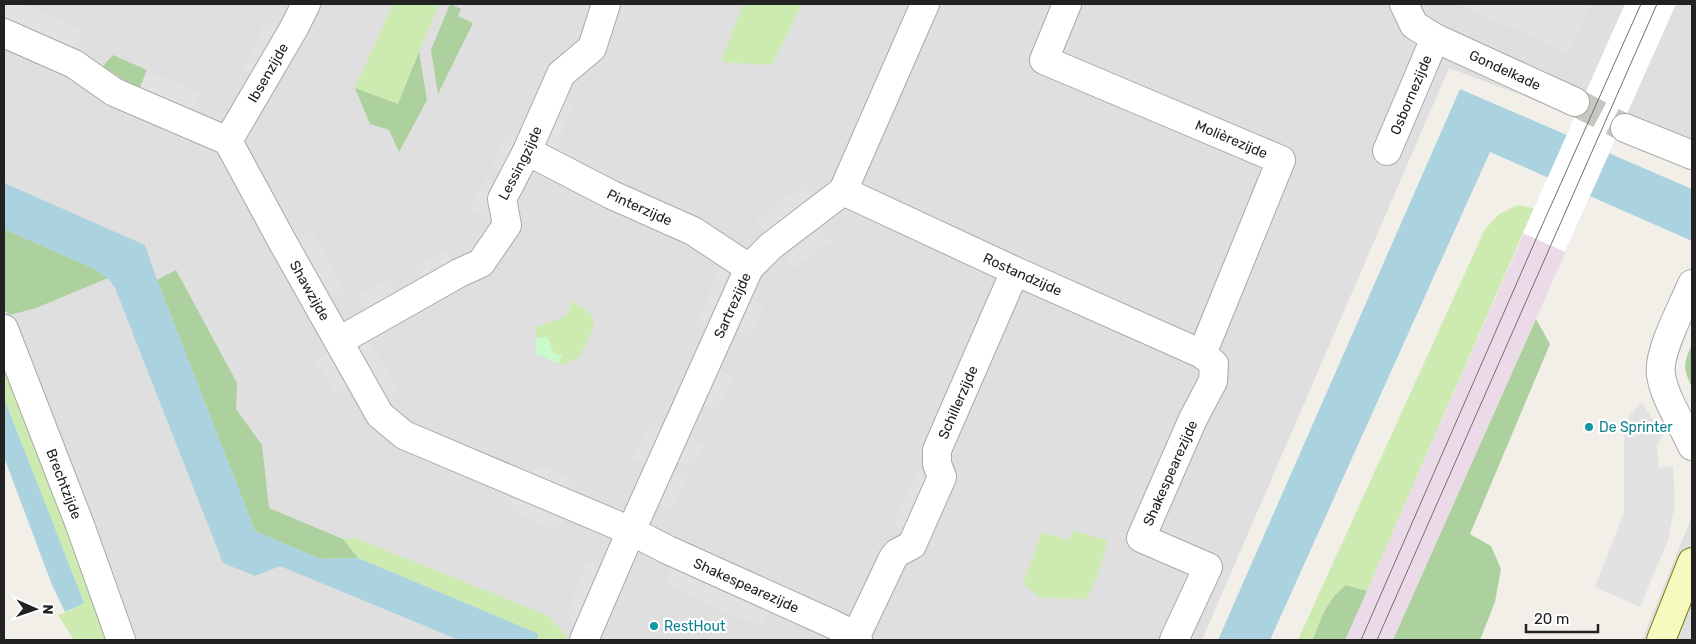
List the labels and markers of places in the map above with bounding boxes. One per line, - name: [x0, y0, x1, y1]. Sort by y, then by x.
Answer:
- place label: De Sprinter: [1599, 419, 1673, 436]
- marker: De Sprinter: [1583, 421, 1595, 433]
- place label: RestHout: [664, 618, 726, 635]
- marker: RestHout: [648, 620, 660, 632]

